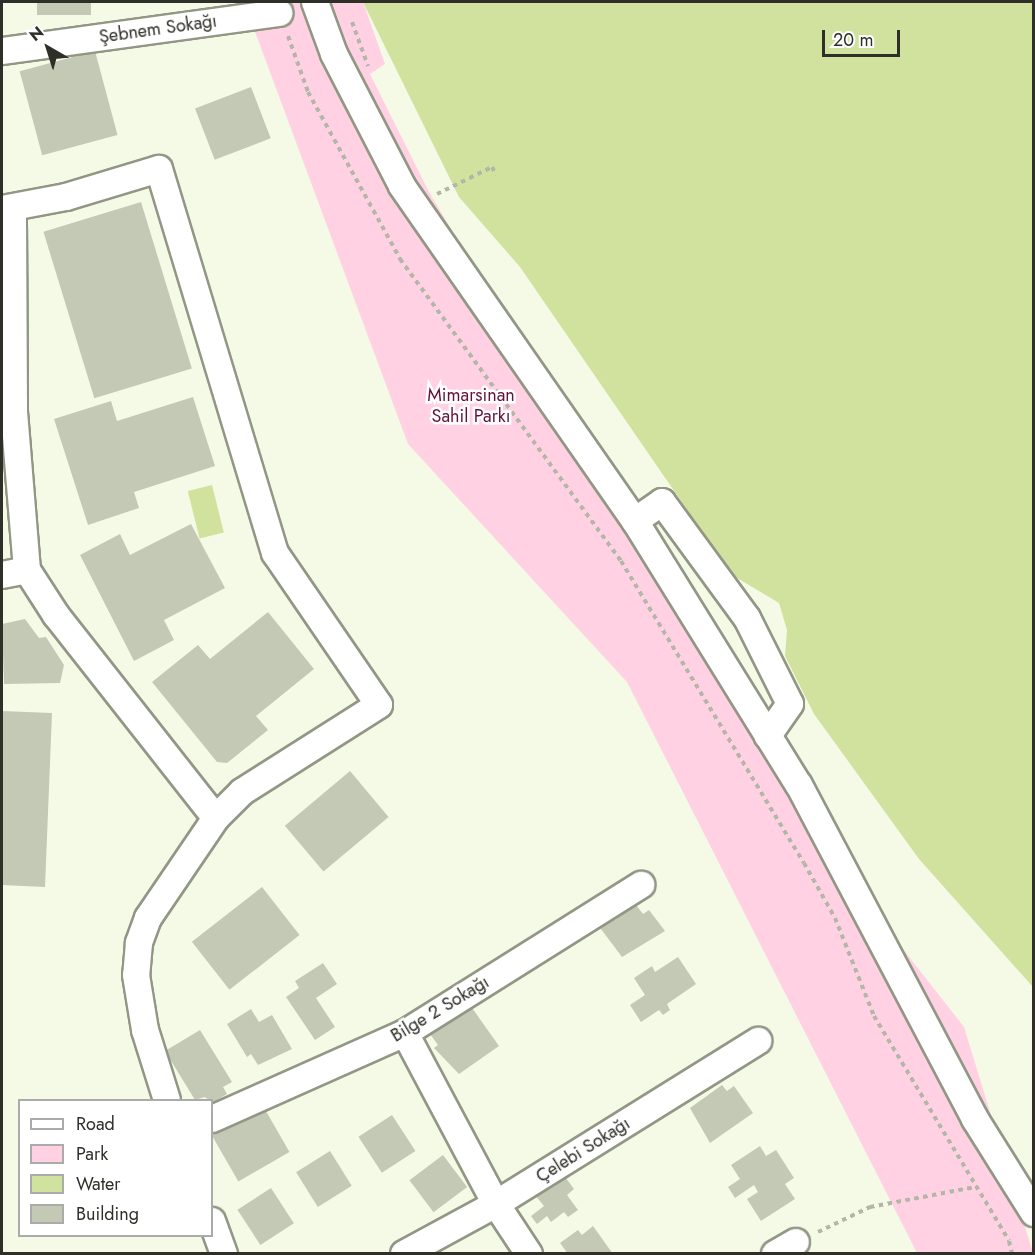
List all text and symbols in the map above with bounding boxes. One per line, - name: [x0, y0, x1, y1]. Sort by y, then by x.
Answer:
- street label: Şebnem Sokağı: [98, 10, 218, 48]
- north arrow: [18, 18, 78, 78]
- scale bar: [825, 18, 903, 56]
- text: N: [24, 21, 49, 47]
- text: 20 m: [833, 27, 873, 53]
- park label: Mimarsinan Sahil Parkı: [427, 385, 515, 428]
- street label: Bilge 2 Sokağı: [387, 971, 493, 1047]
- legend: [18, 1099, 213, 1237]
- text: Road: [76, 1111, 115, 1137]
- street label: Çelebi Sokağı: [532, 1113, 634, 1187]
- text: Park: [76, 1141, 108, 1167]
- text: Water: [76, 1171, 120, 1197]
- text: Building: [76, 1201, 139, 1227]

